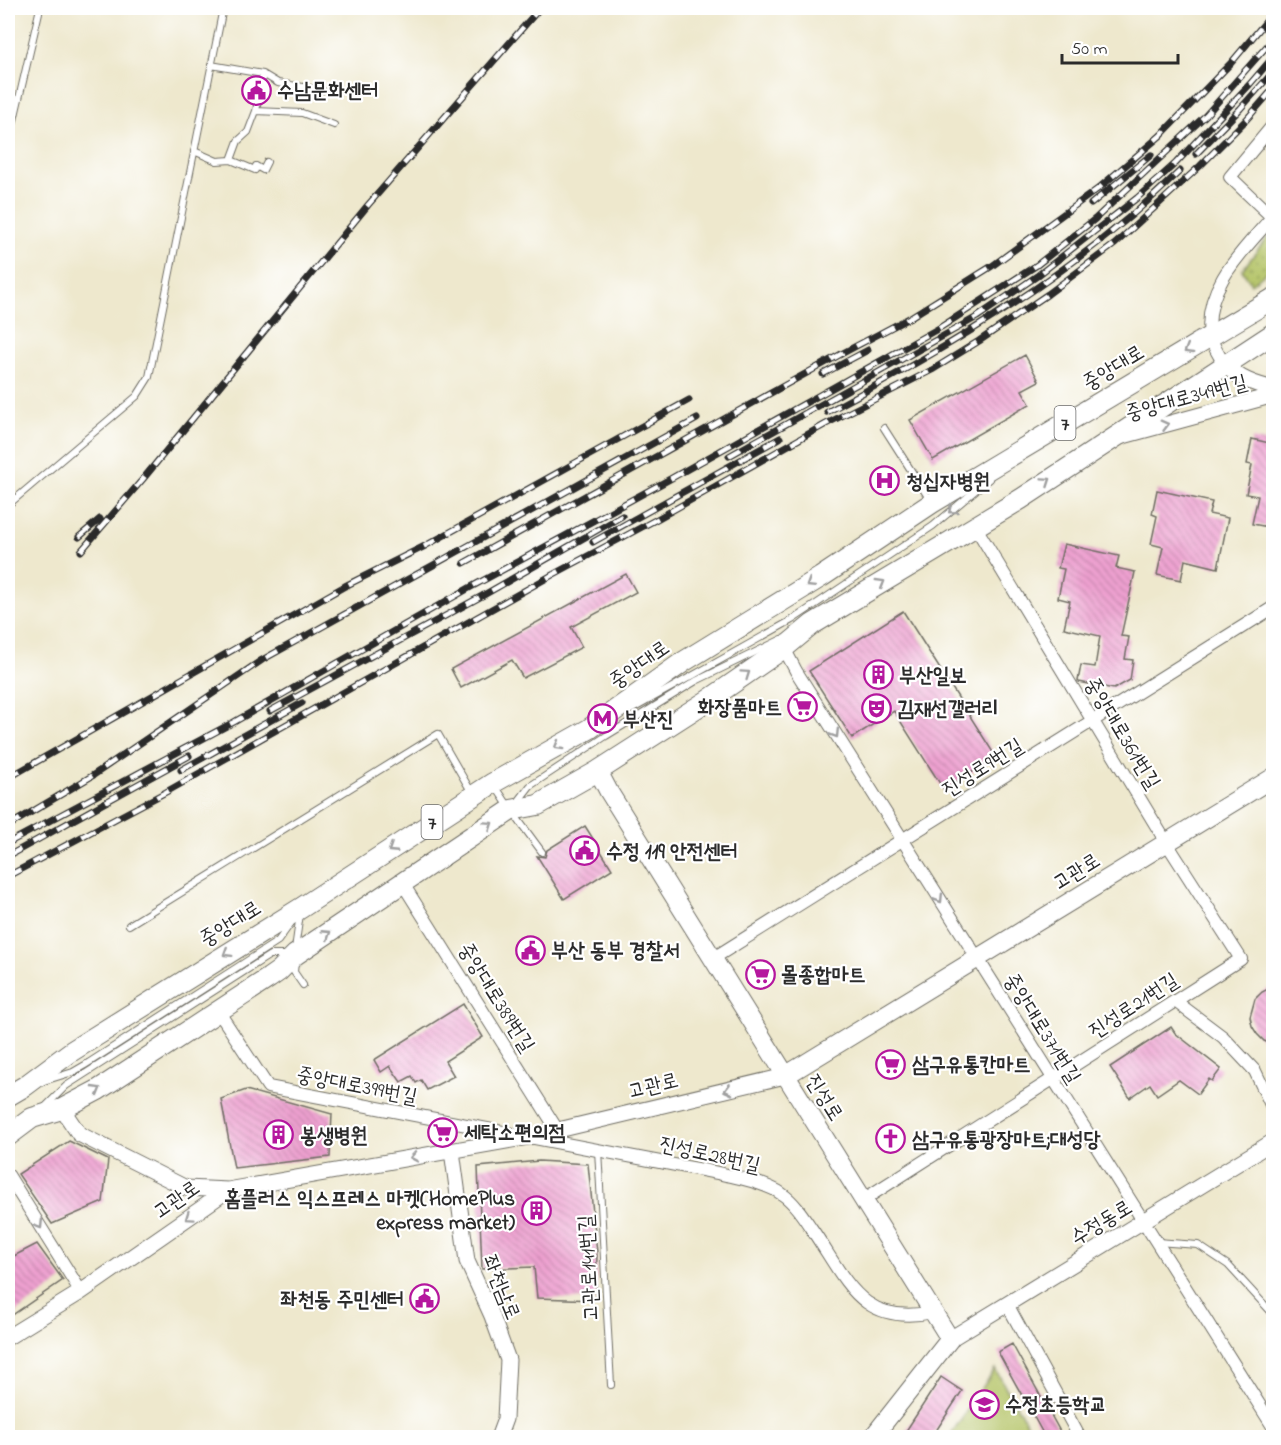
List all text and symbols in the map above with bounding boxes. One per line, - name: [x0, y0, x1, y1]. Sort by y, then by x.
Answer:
- scale bar: [1062, 27, 1178, 65]
- text: 50 m: [1071, 37, 1108, 63]
- public building icon: 수남문화센터: [240, 74, 272, 106]
- place label: 수남문화센터: [277, 77, 378, 107]
- street label: 중앙대로: [1077, 338, 1151, 399]
- one-way arrow: [1184, 343, 1194, 355]
- street label: 중앙대로349번길: [1122, 368, 1251, 430]
- road number: 7: [1054, 406, 1076, 440]
- one-way arrow: [1159, 420, 1170, 432]
- hospital icon: 청십자병원: [869, 465, 901, 497]
- place label: 청십자병원: [906, 468, 991, 498]
- one-way arrow: [1041, 477, 1052, 488]
- one-way arrow: [948, 503, 959, 514]
- one-way arrow: [805, 576, 816, 587]
- one-way arrow: [875, 578, 885, 590]
- street label: 중앙대로: [604, 634, 676, 697]
- building icon: 부산일보: [862, 659, 894, 691]
- place label: 부산일보: [899, 662, 967, 692]
- one-way arrow: [739, 670, 750, 681]
- street label: 중앙대로361번길: [1076, 672, 1167, 796]
- supermarket icon: 화장품마트: [787, 691, 819, 723]
- theatre icon: 김재선갤러리: [860, 692, 892, 724]
- place label: 화장품마트: [698, 694, 782, 724]
- place label: 김재선갤러리: [897, 695, 998, 725]
- metro station icon: 부산진: [586, 703, 618, 735]
- place label: 부산진: [623, 706, 674, 736]
- one-way arrow: [828, 728, 840, 738]
- street label: 진성로9번길: [937, 732, 1030, 805]
- one-way arrow: [554, 739, 564, 751]
- road number: 7: [422, 805, 442, 839]
- one-way arrow: [482, 821, 493, 832]
- public building icon: 수정 119 안전센터: [569, 835, 601, 867]
- place label: 수정 119 안전센터: [606, 838, 738, 868]
- one-way arrow: [388, 841, 398, 853]
- street label: 고관로: [1048, 847, 1107, 899]
- one-way arrow: [931, 893, 942, 904]
- street label: 중앙대로: [194, 894, 268, 955]
- one-way arrow: [320, 930, 331, 941]
- public building icon: 부산 동부 경찰서: [514, 934, 546, 966]
- street label: 중앙대로389번길: [450, 937, 541, 1059]
- place label: 부산 동부 경찰서: [551, 937, 680, 967]
- one-way arrow: [223, 945, 233, 957]
- supermarket icon: 몰종합마트: [744, 958, 776, 990]
- place label: 몰종합마트: [781, 961, 866, 991]
- street label: 진성로21번길: [1083, 966, 1185, 1047]
- street label: 중앙대로371번길: [995, 968, 1087, 1090]
- supermarket icon: 삼구유통칸마트: [875, 1048, 907, 1080]
- place label: 삼구유통칸마트: [912, 1051, 1030, 1081]
- street label: 중앙대로399번길: [294, 1061, 420, 1113]
- street label: 고관로: [625, 1066, 682, 1108]
- street label: 진성로: [797, 1069, 849, 1128]
- one-way arrow: [723, 1082, 733, 1095]
- one-way arrow: [90, 1086, 101, 1097]
- supermarket icon: 세탁소편의점: [427, 1116, 459, 1148]
- building icon: 봉생병원: [263, 1119, 295, 1151]
- place label: 세탁소편의점: [464, 1119, 565, 1149]
- place label: 봉생병원: [300, 1122, 368, 1152]
- church icon: 삼구유통광장마트;대성당: [875, 1123, 907, 1155]
- place label: 삼구유통광장마트;대성당: [912, 1126, 1101, 1156]
- street label: 진성로28번길: [656, 1130, 763, 1182]
- one-way arrow: [410, 1151, 419, 1163]
- street label: 고관로: [148, 1174, 207, 1227]
- place label: 홈플러스 익스프레스 마켓(HomePlus express market): [224, 1185, 516, 1239]
- street label: 수정동로: [1065, 1193, 1139, 1254]
- building icon: 홈플러스 익스프레스 마켓(HomePlus express market): [520, 1194, 552, 1226]
- one-way arrow: [184, 1210, 195, 1221]
- street label: 고관로141번길: [572, 1214, 608, 1322]
- one-way arrow: [31, 1218, 42, 1229]
- street label: 좌천남로: [474, 1251, 527, 1325]
- public building icon: 좌천동 주민센터: [409, 1283, 441, 1315]
- place label: 좌천동 주민센터: [280, 1286, 404, 1316]
- school or university icon: 수정초등학교: [968, 1388, 1000, 1420]
- place label: 수정초등학교: [1005, 1391, 1106, 1421]

